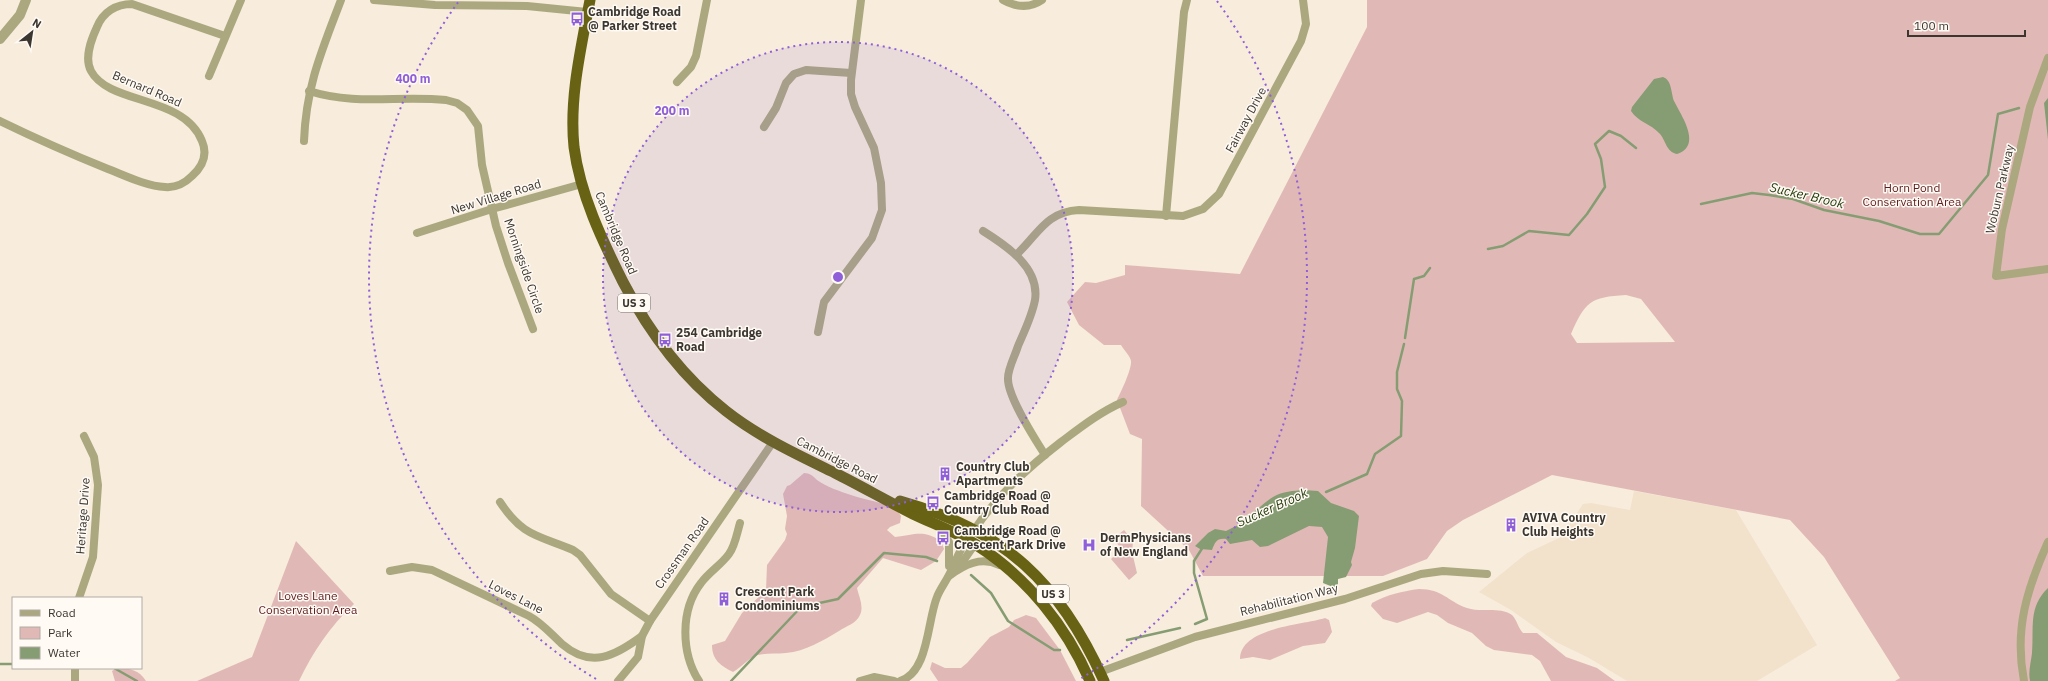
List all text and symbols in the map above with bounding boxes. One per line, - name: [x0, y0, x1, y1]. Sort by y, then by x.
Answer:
- place label: Cambridge Road @ Parker Street: [588, 4, 681, 33]
- bus stop icon: Cambridge Road @ Parker Street: [569, 11, 585, 27]
- north arrow: [12, 12, 52, 52]
- scale bar: [1908, 12, 2025, 38]
- text: N: [30, 15, 44, 31]
- text: 100 m: [1914, 18, 1949, 33]
- street label: Bernard Road: [110, 67, 184, 110]
- text: 400 m: [395, 71, 431, 86]
- street label: Fairway Drive: [1222, 84, 1269, 155]
- text: 200 m: [654, 103, 690, 118]
- street label: Woburn Parkway: [1982, 143, 2017, 235]
- street label: New Village Road: [449, 176, 543, 217]
- water label: Sucker Brook: [1768, 179, 1846, 212]
- park label: Horn Pond Conservation Area: [1863, 180, 1962, 209]
- street label: Cambridge Road: [592, 189, 641, 277]
- street label: Morningside Circle: [501, 216, 548, 316]
- centre of rings: [831, 270, 845, 284]
- road number: US 3: [618, 294, 650, 312]
- place label: 254 Cambridge Road: [676, 325, 762, 354]
- bus stop icon: 254 Cambridge Road: [657, 332, 673, 348]
- street label: Cambridge Road: [794, 433, 880, 486]
- place label: Country Club Apartments: [956, 459, 1030, 488]
- building icon: Country Club Apartments: [937, 466, 953, 482]
- street label: Heritage Drive: [72, 477, 93, 555]
- water label: Sucker Brook: [1234, 484, 1311, 531]
- place label: Cambridge Road @ Country Club Road: [944, 488, 1051, 517]
- bus stop icon: Cambridge Road @ Country Club Road: [925, 495, 941, 511]
- place label: AVIVA Country Club Heights: [1522, 510, 1606, 539]
- street label: Crossman Road: [651, 514, 712, 592]
- building icon: AVIVA Country Club Heights: [1503, 517, 1519, 533]
- place label: Cambridge Road @ Crescent Park Drive: [954, 523, 1066, 552]
- bus stop icon: Cambridge Road @ Crescent Park Drive: [935, 530, 951, 546]
- place label: DermPhysicians of New England: [1100, 530, 1191, 559]
- hospital icon: DermPhysicians of New England: [1081, 537, 1097, 553]
- street label: Loves Lane: [486, 576, 546, 617]
- street label: Rehabilitation Way: [1238, 580, 1340, 619]
- place label: Crescent Park Condominiums: [735, 584, 819, 613]
- road number: US 3: [1037, 585, 1069, 603]
- park label: Loves Lane Conservation Area: [259, 588, 358, 617]
- building icon: Crescent Park Condominiums: [716, 591, 732, 607]
- legend: [12, 597, 142, 669]
- text: Road: [48, 605, 76, 620]
- text: Park: [48, 625, 73, 640]
- text: Water: [48, 645, 81, 660]

